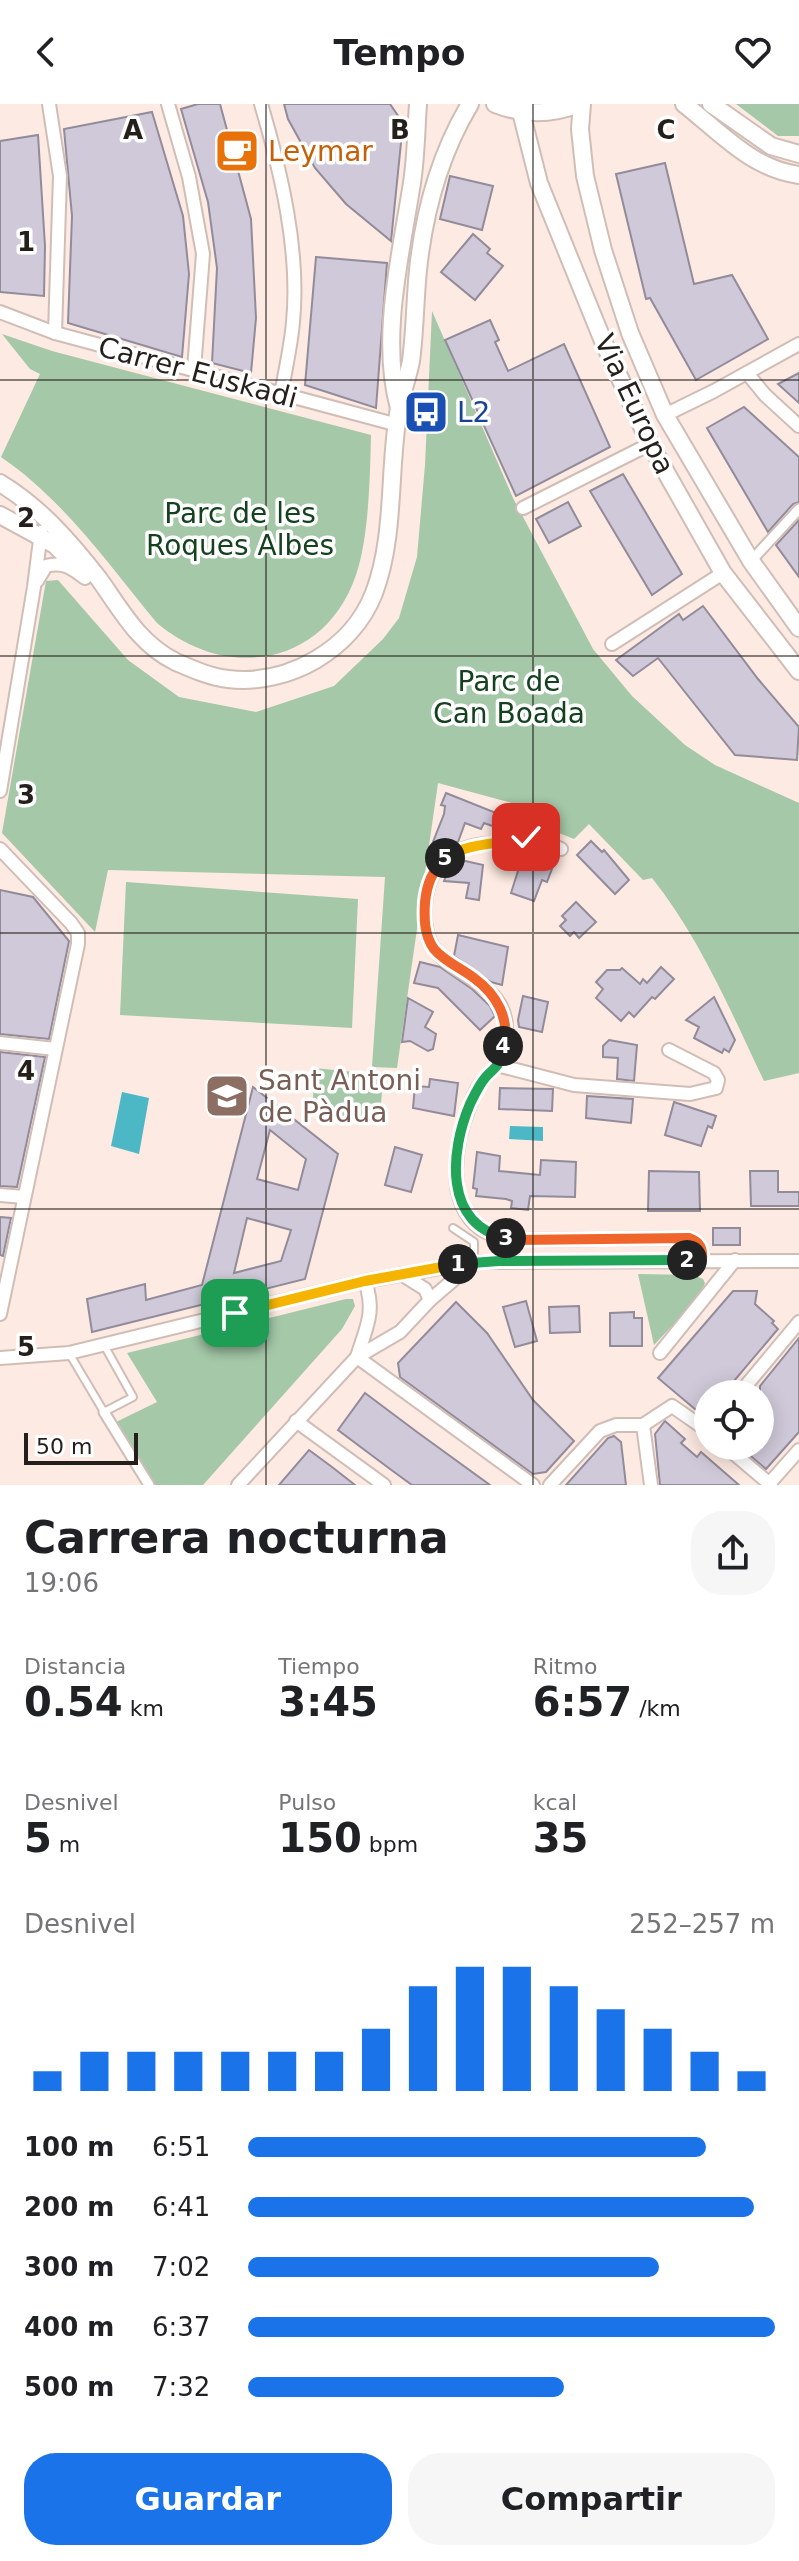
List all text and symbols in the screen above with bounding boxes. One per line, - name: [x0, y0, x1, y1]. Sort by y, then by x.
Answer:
- icon: back: [24, 30, 68, 74]
- icon: heart: [731, 30, 775, 74]
- text: Tempo: [333, 32, 466, 73]
- text: A: [123, 115, 143, 145]
- text: B: [390, 115, 410, 145]
- text: C: [656, 115, 676, 145]
- cafe icon: Leymar: [213, 127, 261, 175]
- place label: Leymar: [268, 135, 373, 168]
- text: 1: [17, 227, 35, 257]
- street label: Via Europa: [588, 329, 681, 480]
- street label: Carrer Euskadi: [95, 330, 301, 415]
- bus stop icon: L2: [402, 388, 450, 436]
- place label: L2: [457, 396, 490, 429]
- park label: Parc de les Roques Albes: [146, 497, 334, 562]
- text: 2: [17, 503, 35, 533]
- park label: Parc de Can Boada: [433, 665, 585, 730]
- text: 3: [17, 780, 35, 810]
- pin: [492, 803, 560, 871]
- icon: check: [504, 815, 548, 859]
- pin: 5: [425, 838, 465, 878]
- text: 5: [437, 845, 453, 870]
- pin: 4: [483, 1026, 523, 1066]
- text: 4: [495, 1033, 511, 1058]
- text: 4: [17, 1056, 35, 1086]
- place label: Sant Antoni de Pàdua: [258, 1064, 421, 1129]
- school or university icon: Sant Antoni de Pàdua: [203, 1072, 251, 1120]
- pin: 3: [486, 1218, 526, 1258]
- text: 3: [498, 1225, 514, 1250]
- pin: 2: [667, 1240, 707, 1280]
- pin: 1: [438, 1244, 478, 1284]
- text: 2: [679, 1247, 695, 1272]
- text: 1: [450, 1251, 466, 1276]
- pin: [201, 1279, 269, 1347]
- icon: arrive: [213, 1291, 257, 1335]
- text: 5: [17, 1332, 35, 1362]
- map controls: [694, 1380, 774, 1460]
- button: locate: [694, 1380, 774, 1460]
- scale bar: [24, 1429, 138, 1465]
- text: 50 m: [36, 1434, 92, 1459]
- button: share: [691, 1511, 775, 1595]
- text: Carrera nocturna: [24, 1512, 449, 1563]
- text: 19:06: [24, 1568, 99, 1598]
- text: Distancia: [24, 1654, 126, 1679]
- text: Tiempo: [278, 1654, 360, 1679]
- text: Ritmo: [533, 1654, 598, 1679]
- text: 0.54: [24, 1679, 123, 1725]
- text: 3:45: [278, 1679, 378, 1725]
- text: 6:57: [533, 1679, 632, 1725]
- text: km: [123, 1696, 164, 1721]
- text: /km: [632, 1696, 681, 1721]
- text: Desnivel: [24, 1790, 119, 1815]
- text: Pulso: [278, 1790, 336, 1815]
- text: kcal: [533, 1790, 577, 1815]
- text: 5: [24, 1815, 52, 1861]
- text: 150: [278, 1815, 362, 1861]
- text: 35: [533, 1815, 588, 1861]
- text: m: [52, 1832, 80, 1857]
- text: bpm: [362, 1832, 418, 1857]
- text: Desnivel: [24, 1909, 136, 1939]
- text: 252–257 m: [629, 1909, 775, 1939]
- text: 100 m: [24, 2132, 114, 2162]
- text: 6:51: [152, 2132, 210, 2162]
- text: 200 m: [24, 2192, 114, 2222]
- text: 6:41: [152, 2192, 210, 2222]
- text: 300 m: [24, 2252, 114, 2282]
- text: 7:02: [152, 2252, 210, 2282]
- text: 400 m: [24, 2312, 114, 2342]
- text: 6:37: [152, 2312, 210, 2342]
- text: 500 m: [24, 2372, 114, 2402]
- text: 7:32: [152, 2372, 210, 2402]
- button: Guardar: [24, 2453, 392, 2545]
- button: Compartir: [408, 2453, 775, 2545]

